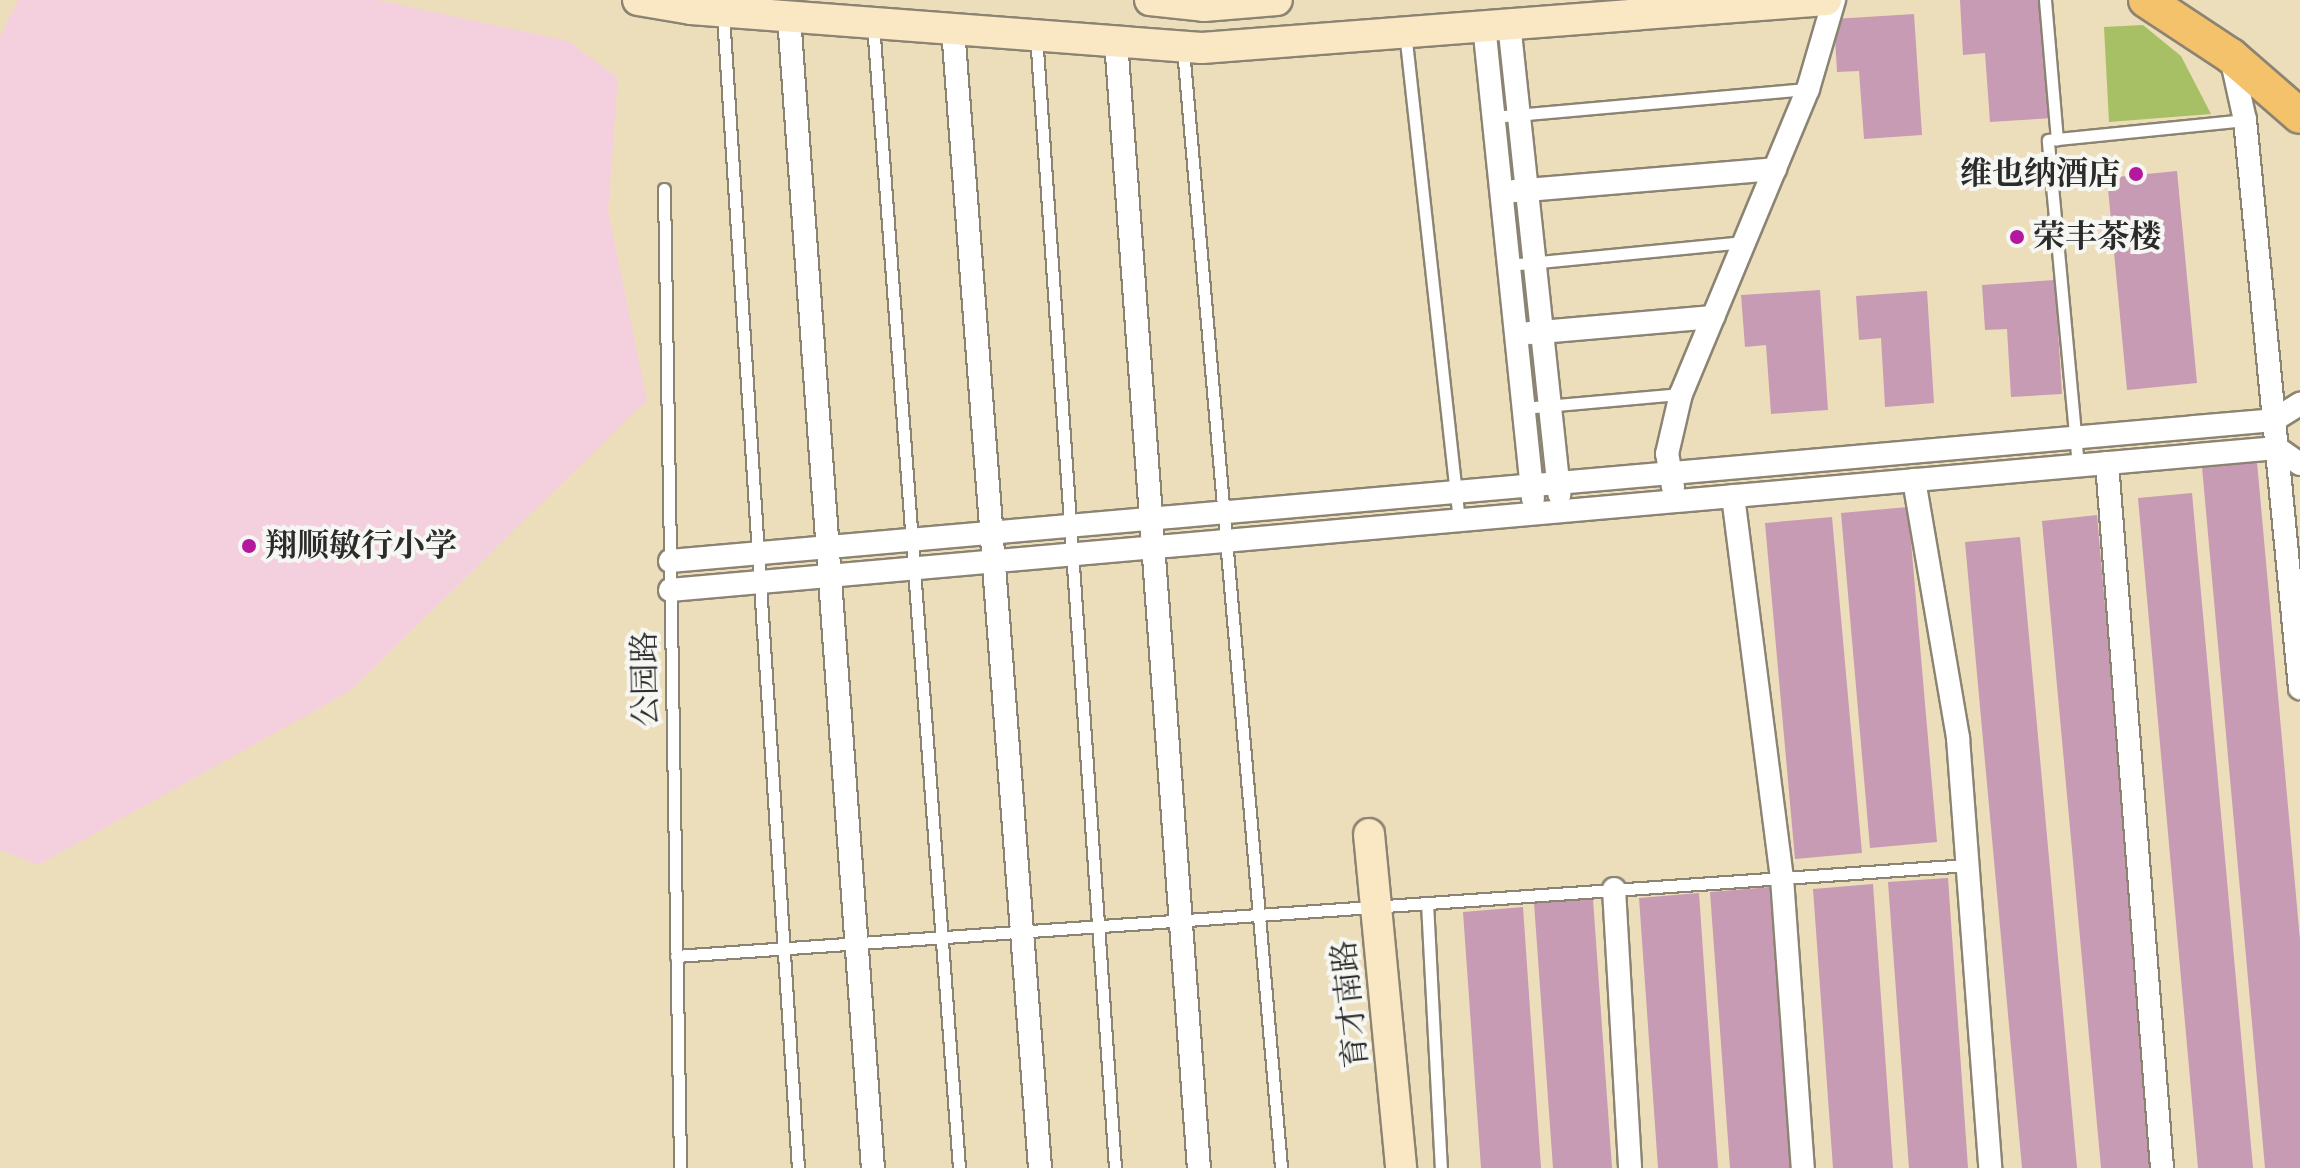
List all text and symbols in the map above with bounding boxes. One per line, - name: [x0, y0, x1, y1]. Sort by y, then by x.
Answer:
- place label: 维也纳酒店: [1960, 155, 2120, 193]
- marker: 维也纳酒店: [2127, 165, 2145, 183]
- place label: 荣丰茶楼: [2033, 218, 2161, 256]
- marker: 荣丰茶楼: [2008, 228, 2026, 246]
- place label: 翔顺敏行小学: [265, 527, 457, 565]
- marker: 翔顺敏行小学: [240, 537, 258, 555]
- street label: 公园路: [626, 631, 666, 727]
- street label: 育才南路: [1325, 938, 1377, 1070]

